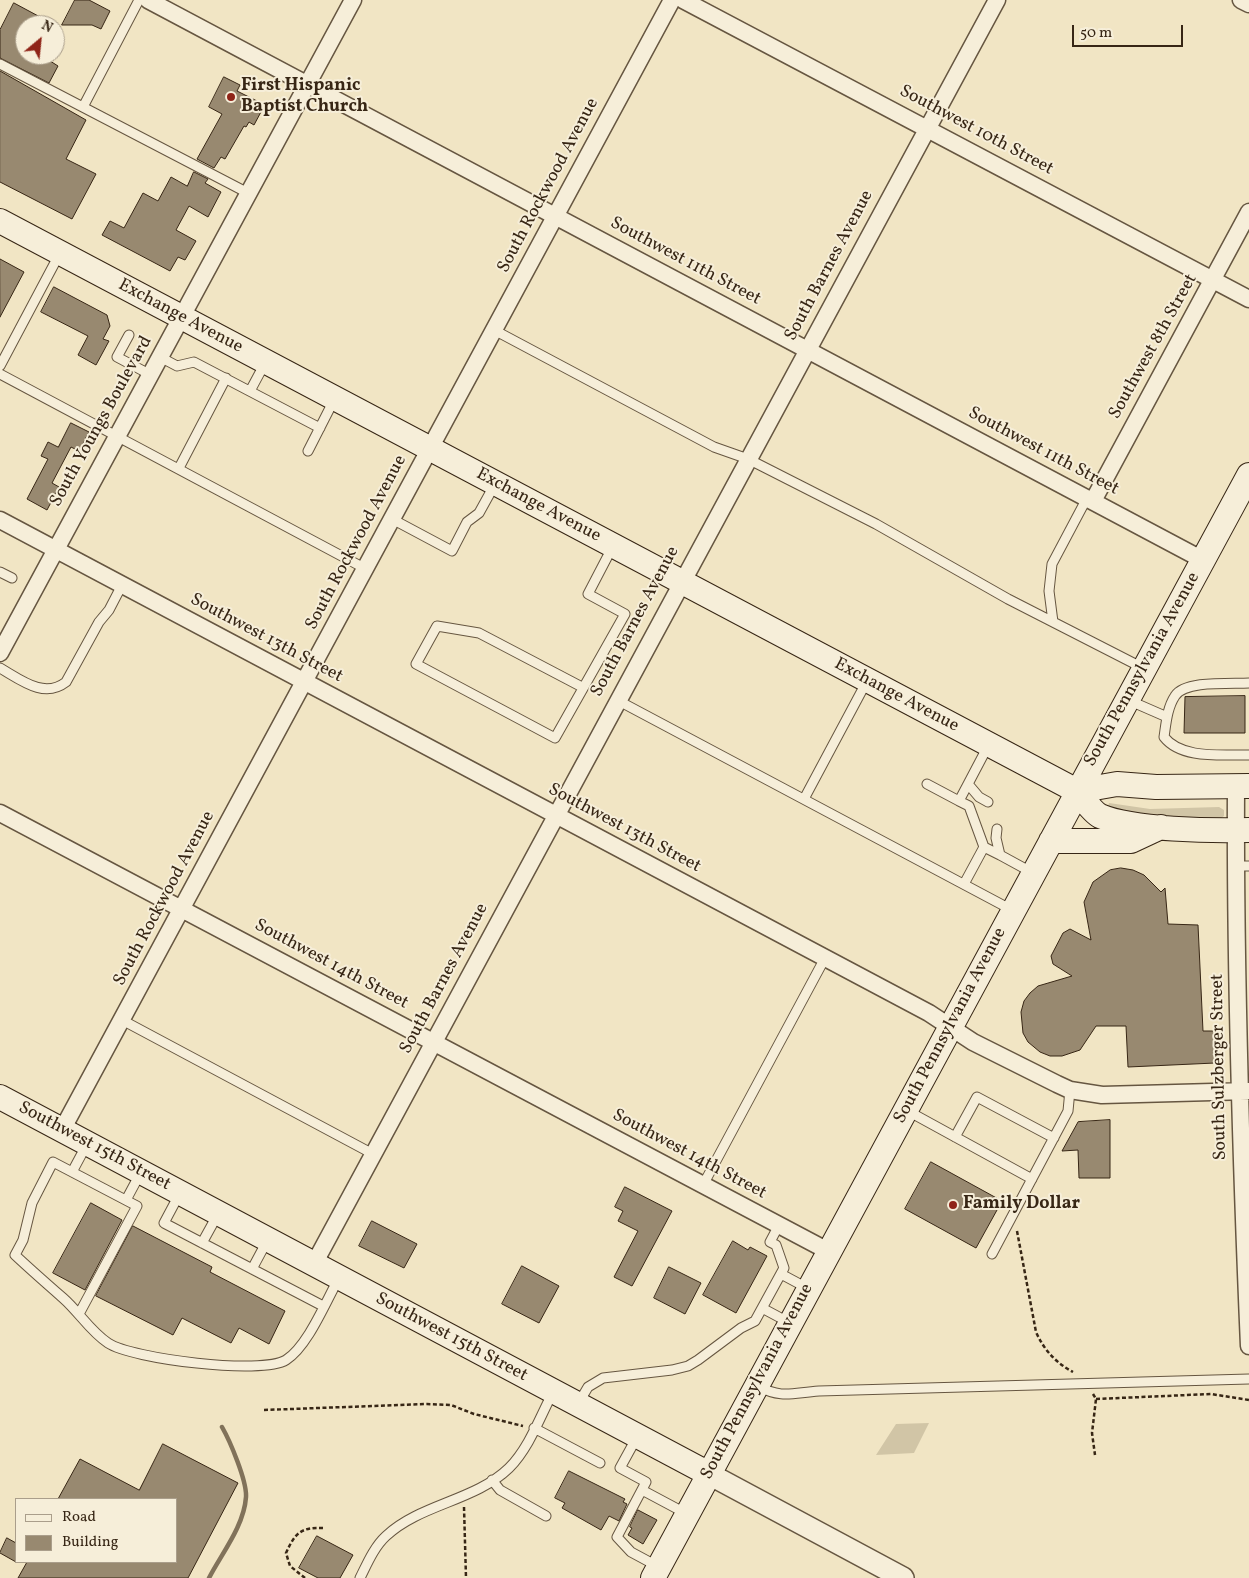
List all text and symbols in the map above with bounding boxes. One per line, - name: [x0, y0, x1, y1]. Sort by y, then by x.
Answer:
- north arrow: [15, 15, 65, 65]
- scale bar: [1074, 15, 1185, 47]
- text: N: [38, 16, 56, 38]
- text: 50 m: [1080, 23, 1112, 44]
- place label: First Hispanic Baptist Church: [241, 76, 368, 118]
- street label: Southwest 10th Street: [895, 81, 1057, 181]
- marker: First Hispanic Baptist Church: [225, 91, 237, 103]
- street label: South Rockwood Avenue: [494, 95, 604, 277]
- street label: South Barnes Avenue: [781, 187, 879, 345]
- street label: Southwest 11th Street: [606, 213, 764, 311]
- street label: Southwest 8th Street: [1105, 271, 1203, 423]
- street label: Exchange Avenue: [114, 275, 246, 359]
- street label: South Youngs Boulevard: [46, 333, 158, 511]
- street label: Southwest 11th Street: [964, 403, 1122, 501]
- street label: South Rockwood Avenue: [302, 452, 412, 634]
- street label: Exchange Avenue: [472, 464, 604, 548]
- street label: South Barnes Avenue: [587, 543, 685, 701]
- street label: South Pennsylvania Avenue: [1080, 569, 1206, 771]
- street label: Southwest 13th Street: [186, 590, 346, 688]
- street label: Exchange Avenue: [830, 654, 962, 738]
- street label: Southwest 13th Street: [544, 780, 704, 878]
- street label: South Rockwood Avenue: [110, 808, 220, 990]
- street label: South Barnes Avenue: [396, 900, 494, 1058]
- street label: Southwest 14th Street: [250, 915, 412, 1015]
- street label: South Pennsylvania Avenue: [890, 924, 1012, 1128]
- street label: South Sulzberger Street: [1208, 973, 1232, 1161]
- street label: Southwest 15th Street: [14, 1098, 174, 1196]
- street label: Southwest 14th Street: [608, 1105, 770, 1205]
- place label: Family Dollar: [963, 1194, 1080, 1216]
- marker: Family Dollar: [947, 1199, 959, 1211]
- street label: South Pennsylvania Avenue: [697, 1280, 819, 1484]
- street label: Southwest 15th Street: [371, 1289, 531, 1387]
- legend: [15, 1498, 178, 1563]
- text: Road: [62, 1507, 96, 1528]
- text: Building: [62, 1532, 118, 1553]

